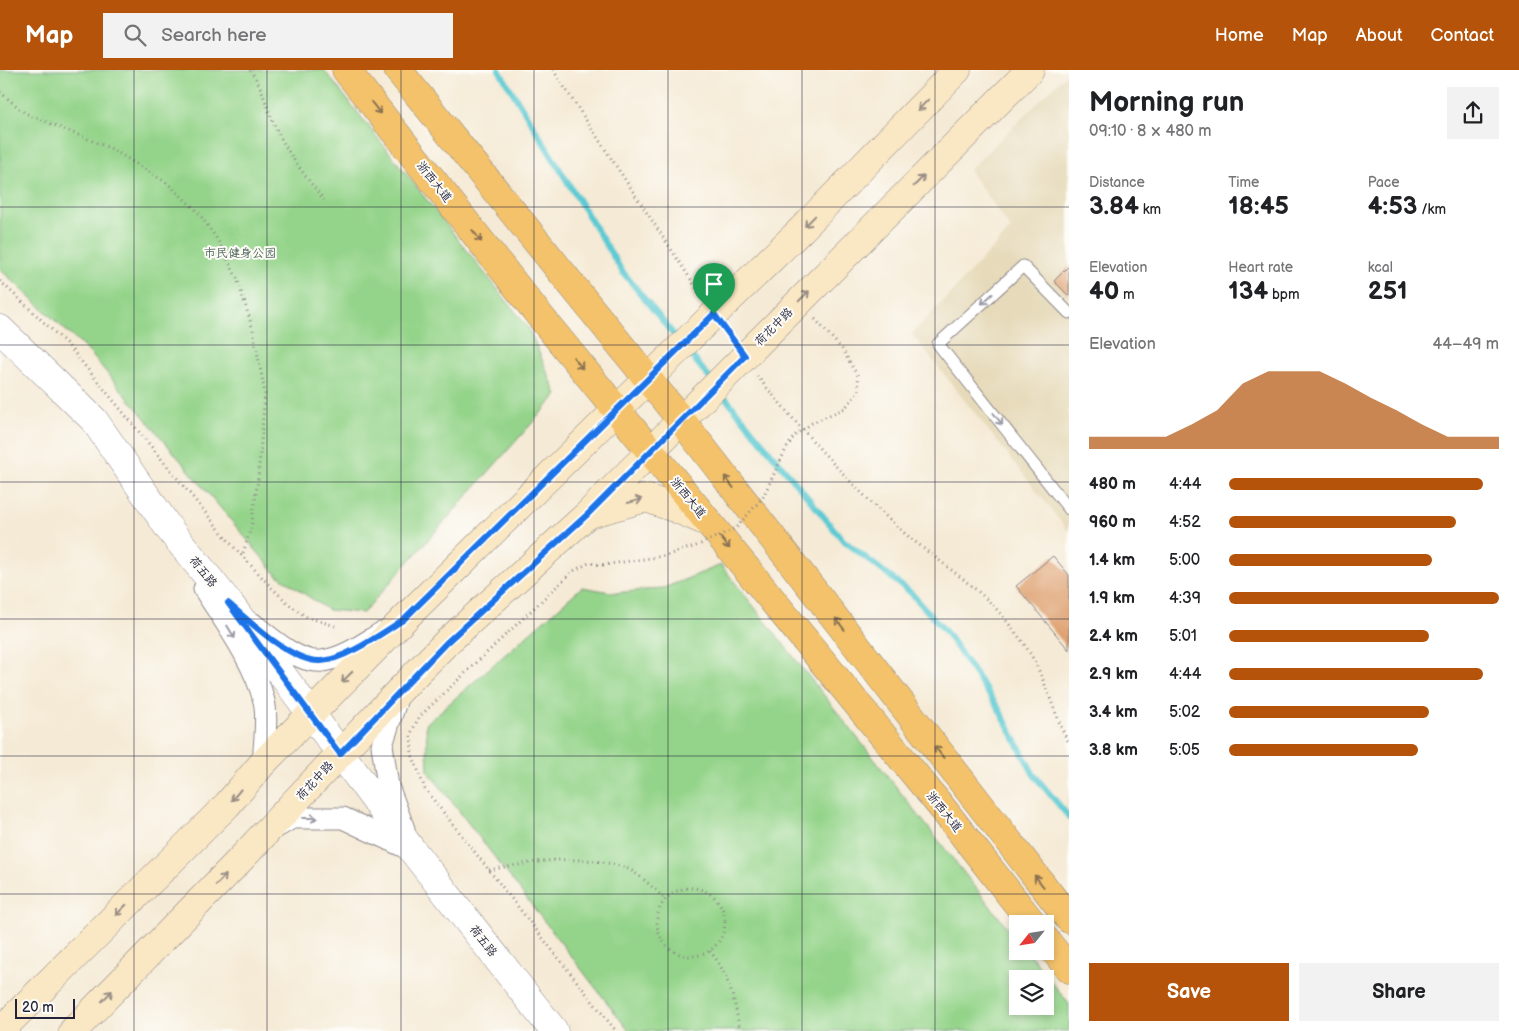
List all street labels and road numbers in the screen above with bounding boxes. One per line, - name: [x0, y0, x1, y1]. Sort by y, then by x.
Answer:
- street label: 浙西大道: [413, 158, 455, 206]
- street label: 荷花中路: [752, 305, 796, 349]
- street label: 浙西大道: [667, 475, 709, 521]
- street label: 荷五路: [186, 553, 220, 591]
- street label: 荷花中路: [293, 758, 337, 804]
- street label: 浙西大道: [923, 789, 965, 835]
- street label: 荷五路: [466, 922, 500, 960]

